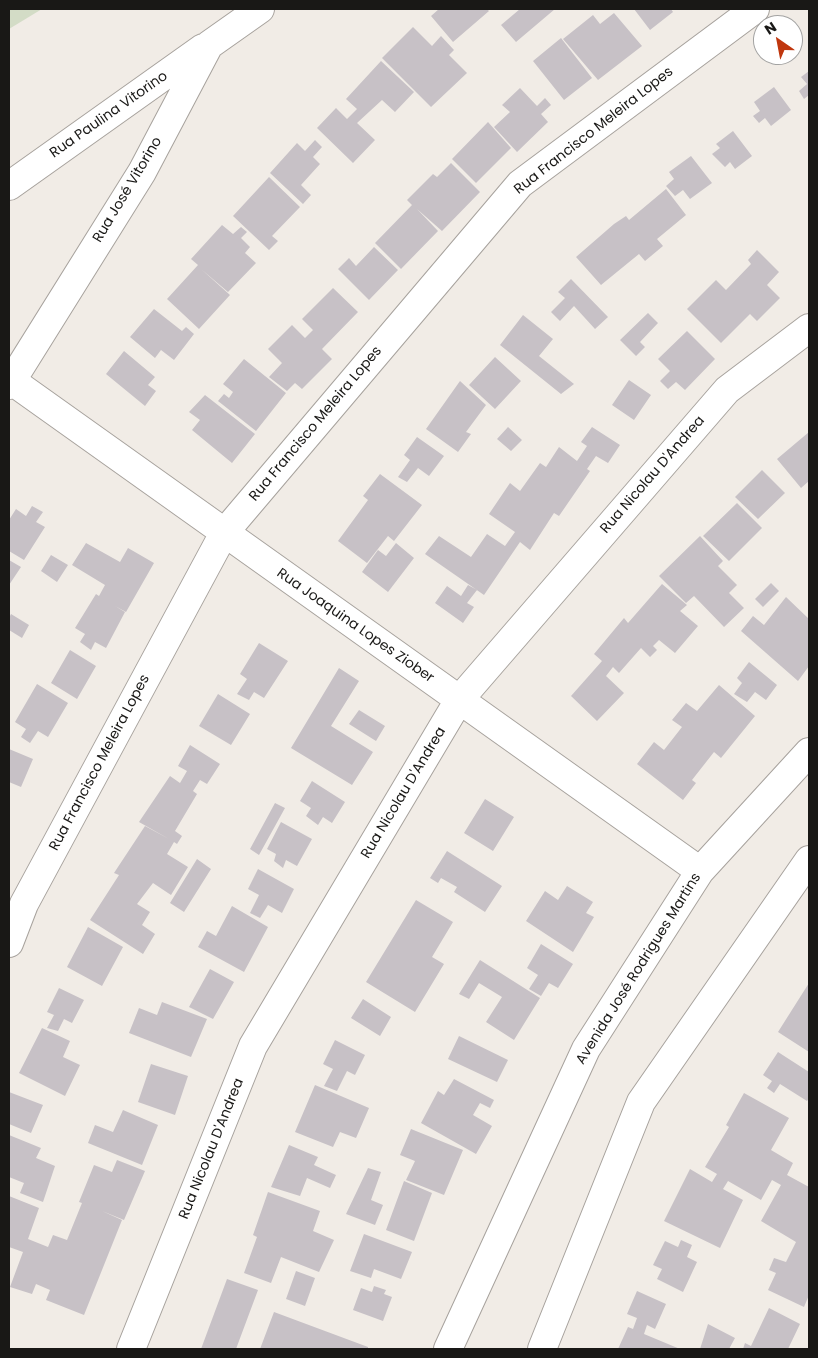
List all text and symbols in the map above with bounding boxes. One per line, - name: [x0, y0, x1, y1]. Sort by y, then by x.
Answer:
- north arrow: [753, 15, 803, 65]
- text: N: [761, 17, 780, 40]
- street label: Rua Francisco Meleira Lopes: [511, 64, 677, 198]
- street label: Rua Paulina Vitorino: [47, 68, 171, 162]
- street label: Rua José Vitorino: [90, 134, 166, 246]
- street label: Rua Francisco Meleira Lopes: [246, 343, 386, 505]
- street label: Rua Nicolau D'Andrea: [597, 413, 709, 537]
- street label: Rua Joaquina Lopes Ziober: [273, 565, 437, 687]
- street label: Rua Francisco Meleira Lopes: [46, 672, 154, 854]
- street label: Rua Nicolau D'Andrea: [358, 724, 450, 862]
- street label: Avenida José Rodrigues Martins: [573, 870, 705, 1068]
- street label: Rua Nicolau D'Andrea: [176, 1076, 248, 1222]

